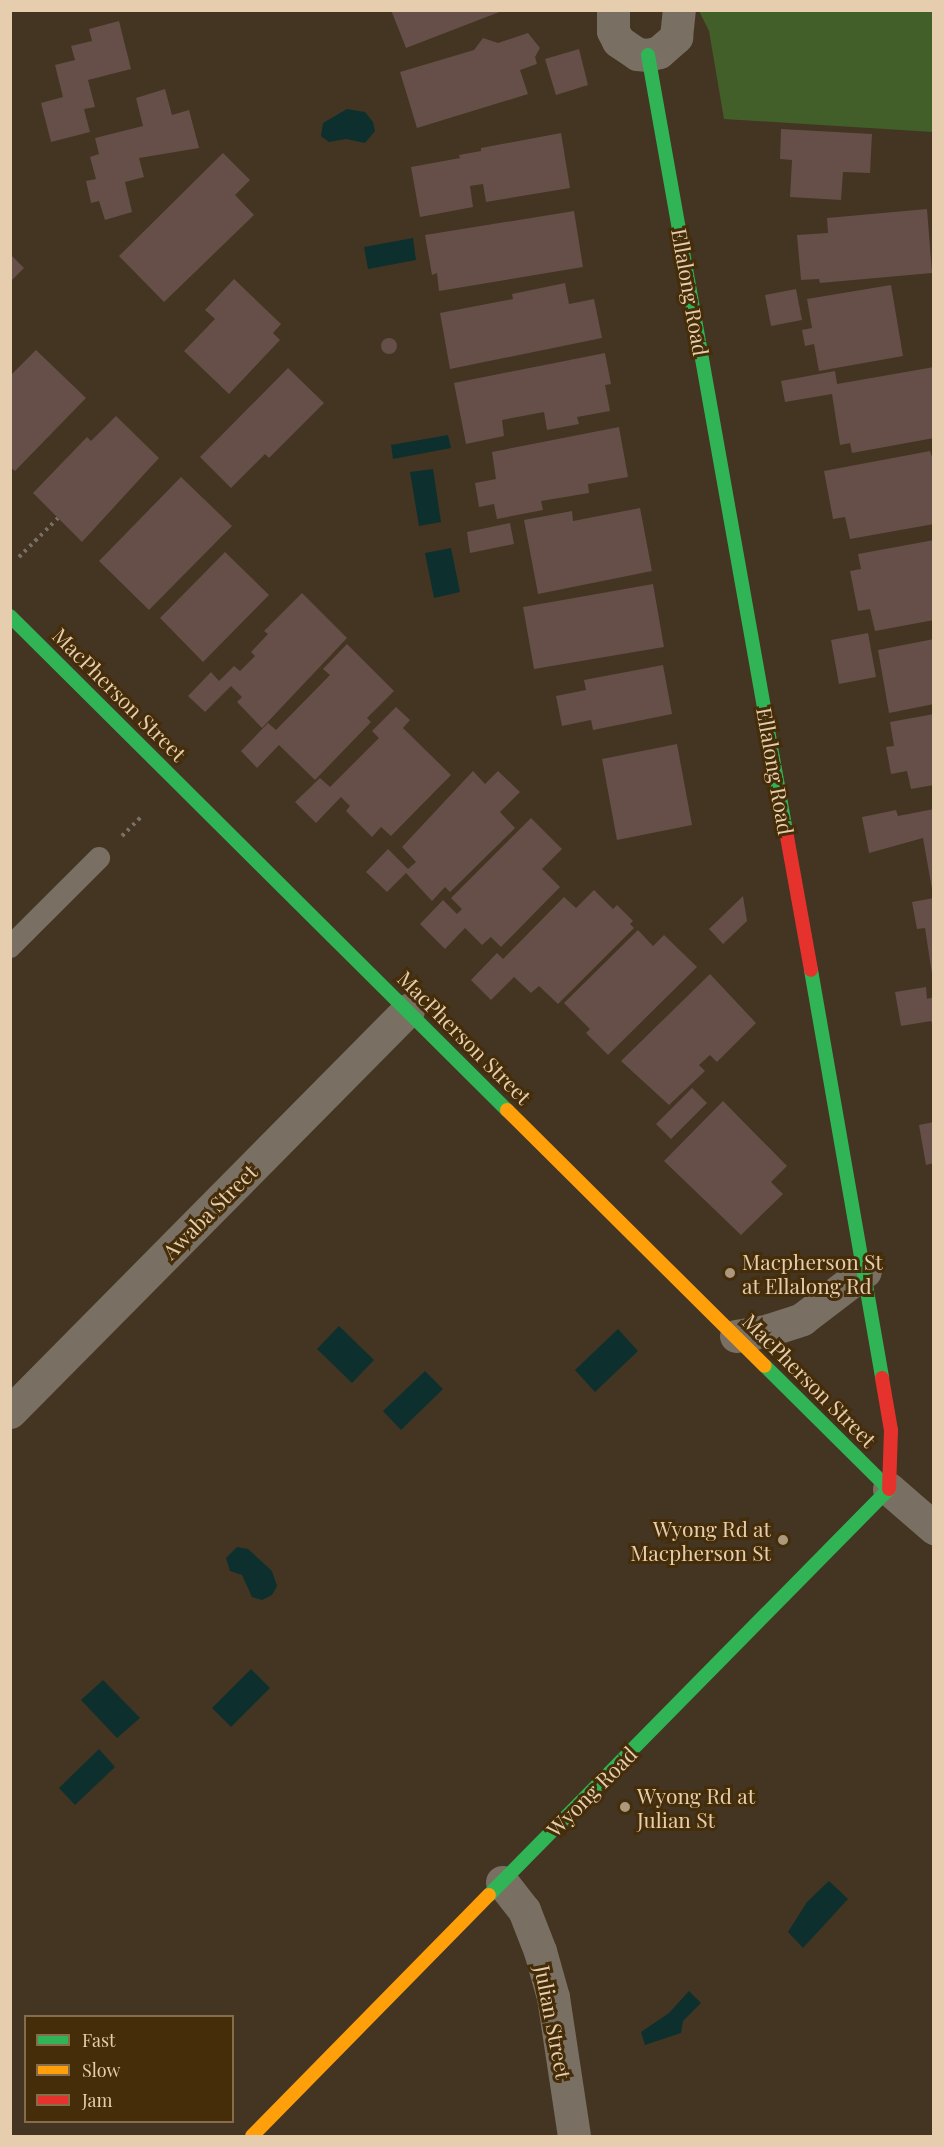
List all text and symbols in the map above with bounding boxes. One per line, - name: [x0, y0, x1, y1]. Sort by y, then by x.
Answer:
- street label: Ellalong Road: [667, 226, 715, 358]
- street label: MacPherson Street: [48, 622, 192, 766]
- street label: Ellalong Road: [752, 705, 800, 837]
- street label: MacPherson Street: [393, 965, 537, 1109]
- street label: Awaba Street: [156, 1158, 262, 1264]
- place label: Macpherson St at Ellalong Rd: [742, 1248, 883, 1298]
- marker: Macpherson St at Ellalong Rd: [723, 1266, 737, 1280]
- street label: MacPherson Street: [738, 1308, 882, 1452]
- place label: Wyong Rd at Macpherson St: [630, 1515, 771, 1565]
- marker: Wyong Rd at Macpherson St: [776, 1533, 790, 1547]
- street label: Wyong Road: [541, 1741, 641, 1841]
- place label: Wyong Rd at Julian St: [637, 1782, 755, 1832]
- marker: Wyong Rd at Julian St: [618, 1800, 632, 1814]
- street label: Julian Street: [531, 1963, 577, 2081]
- legend: [24, 2015, 234, 2123]
- text: Fast: [82, 2028, 115, 2052]
- text: Slow: [82, 2058, 120, 2082]
- text: Jam: [82, 2088, 112, 2112]

